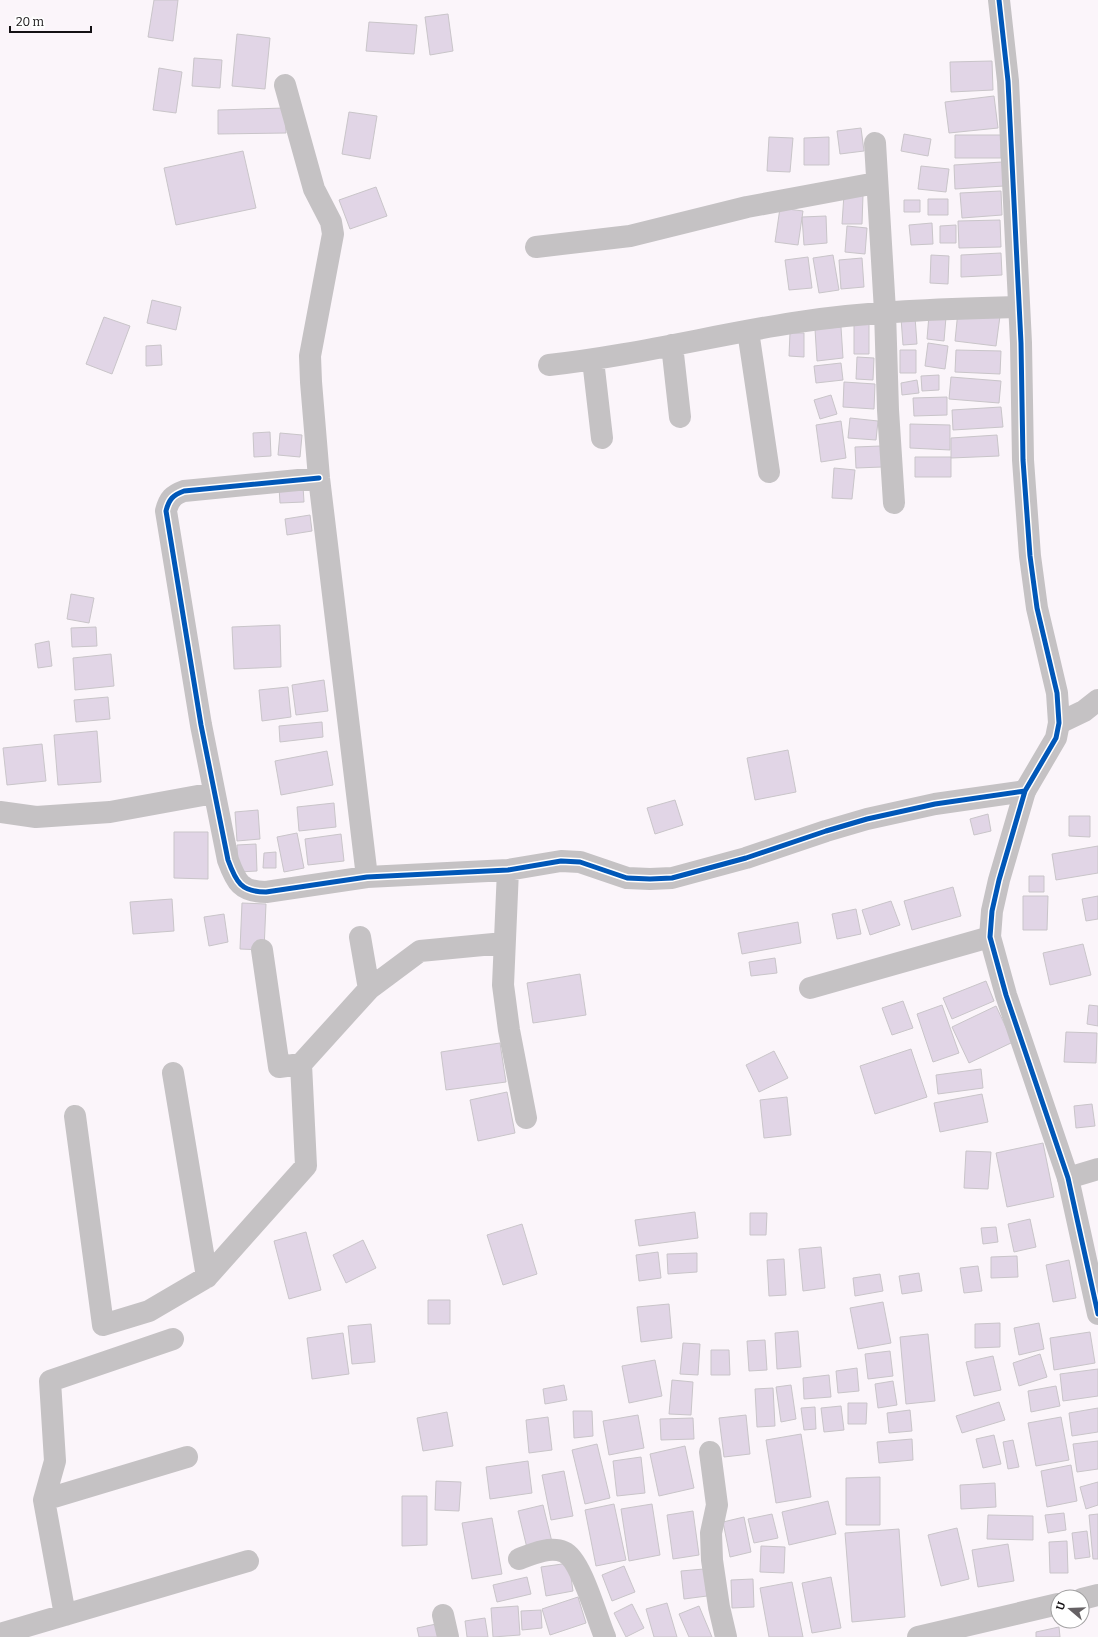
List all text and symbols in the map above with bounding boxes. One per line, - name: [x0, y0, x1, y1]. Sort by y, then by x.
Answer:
- scale bar: [10, 8, 91, 34]
- text: 20 m: [16, 15, 45, 29]
- north arrow: [1050, 1589, 1090, 1629]
- text: U: [1054, 1600, 1068, 1612]

